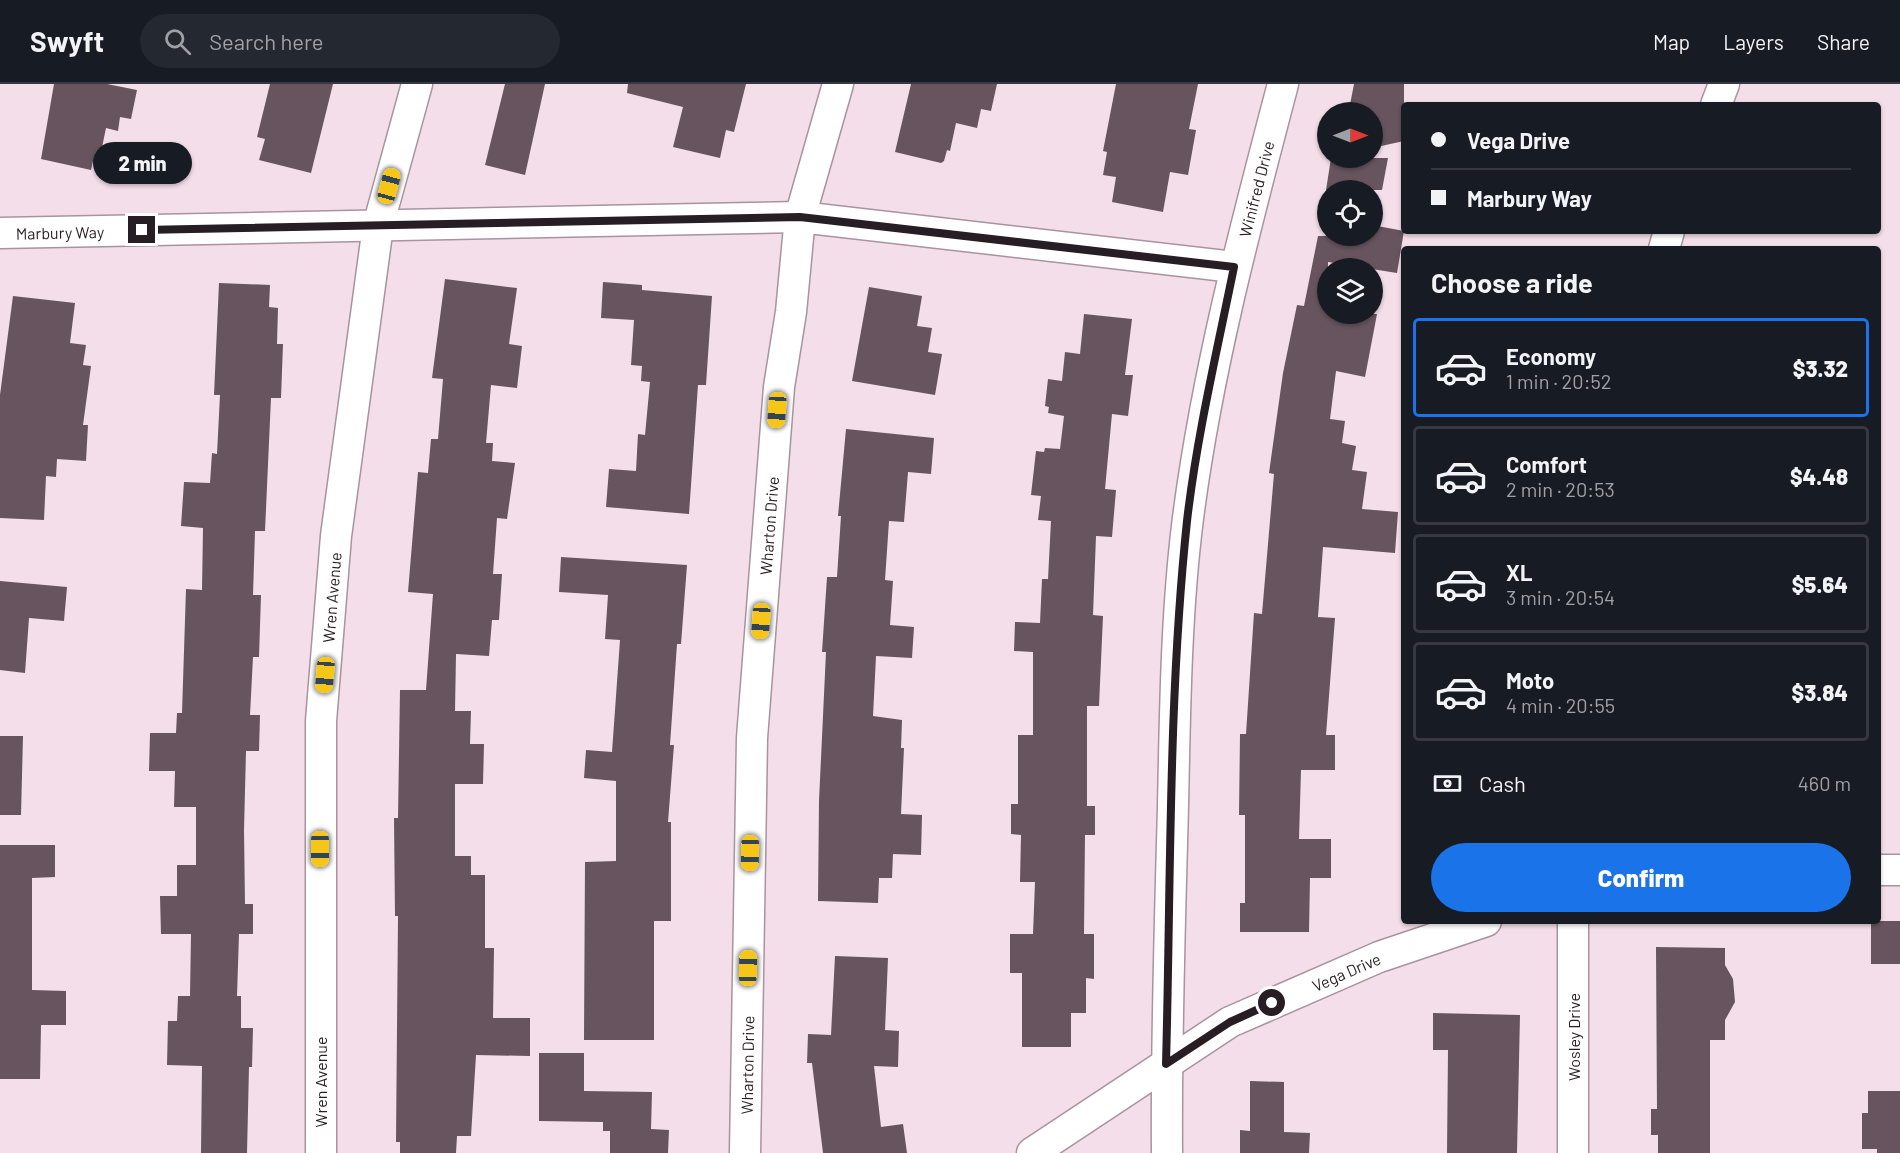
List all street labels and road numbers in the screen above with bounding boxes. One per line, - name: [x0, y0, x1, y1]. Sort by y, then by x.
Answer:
- street label: Winifred Drive: [1234, 139, 1277, 239]
- street label: Marbury Way: [16, 221, 105, 242]
- street label: Wharton Drive: [755, 476, 782, 576]
- street label: Wren Avenue: [318, 551, 344, 643]
- street label: Vega Drive: [1309, 948, 1383, 995]
- street label: Wosley Drive: [1564, 993, 1583, 1081]
- street label: Wharton Drive: [736, 1015, 757, 1115]
- street label: Wren Avenue: [311, 1037, 330, 1127]

